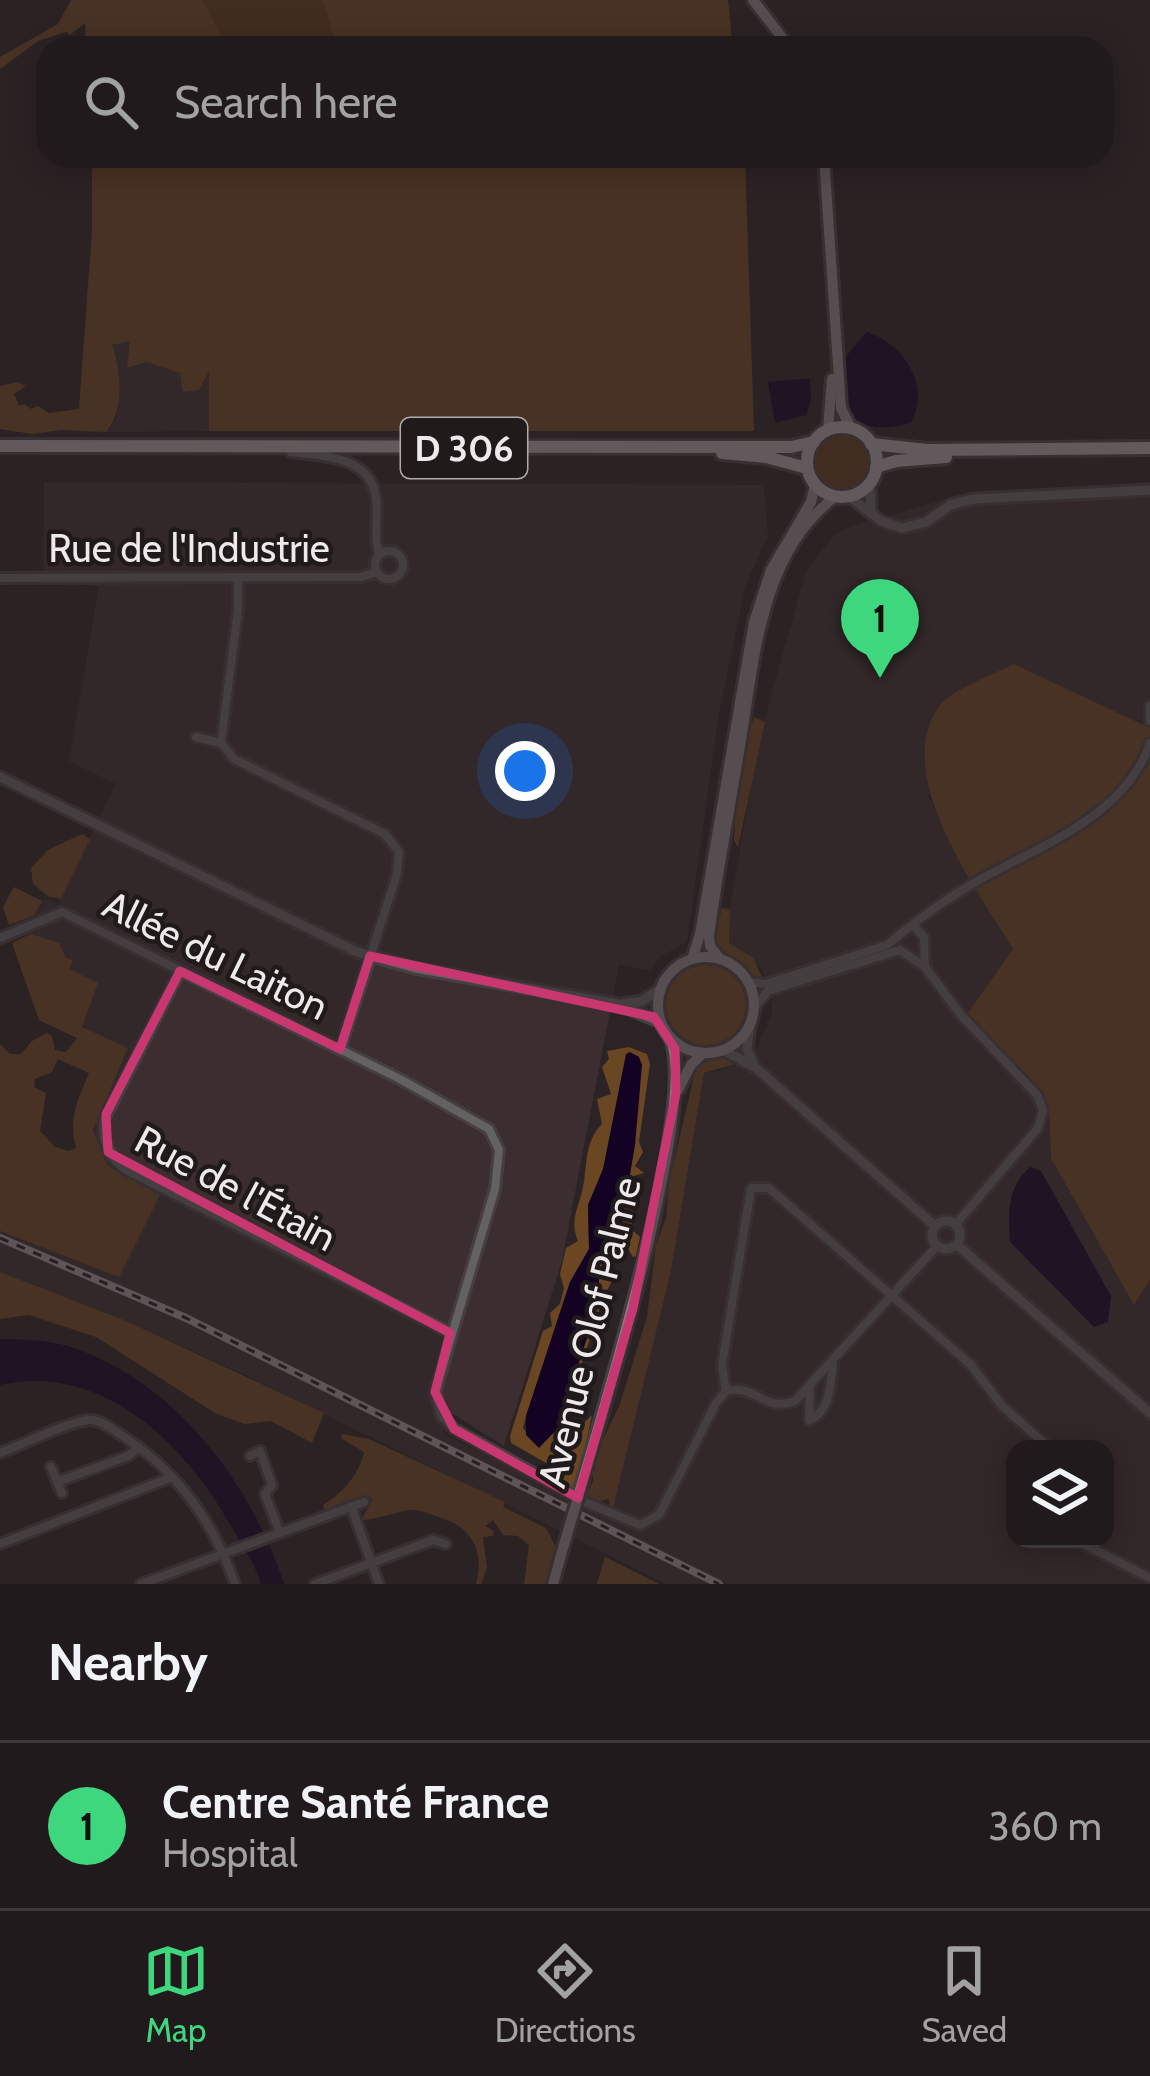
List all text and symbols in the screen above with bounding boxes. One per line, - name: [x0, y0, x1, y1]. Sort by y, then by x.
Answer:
- search box: [36, 36, 1114, 168]
- icon: search: [78, 69, 144, 135]
- text: Search here: [174, 75, 398, 129]
- road number: D 306: [401, 418, 527, 478]
- street label: Rue de l'Industrie: [48, 524, 330, 572]
- pin: 1: [841, 579, 919, 678]
- your location: [495, 741, 555, 801]
- street label: Allée du Laiton: [96, 880, 336, 1030]
- street label: Rue de l'Étain: [127, 1115, 345, 1261]
- street label: Avenue Olof Palme: [527, 1172, 651, 1492]
- map controls: [1006, 1440, 1114, 1548]
- button: layers: [1006, 1440, 1114, 1548]
- text: Nearby: [48, 1631, 208, 1693]
- text: Centre Santé France: [162, 1775, 549, 1829]
- text: 1: [80, 1802, 94, 1850]
- text: 360 m: [989, 1802, 1102, 1850]
- text: Hospital: [162, 1829, 298, 1877]
- tab: Map: [143, 1938, 209, 2050]
- tab: Directions: [495, 1938, 636, 2050]
- tab: Saved: [921, 1938, 1007, 2050]

